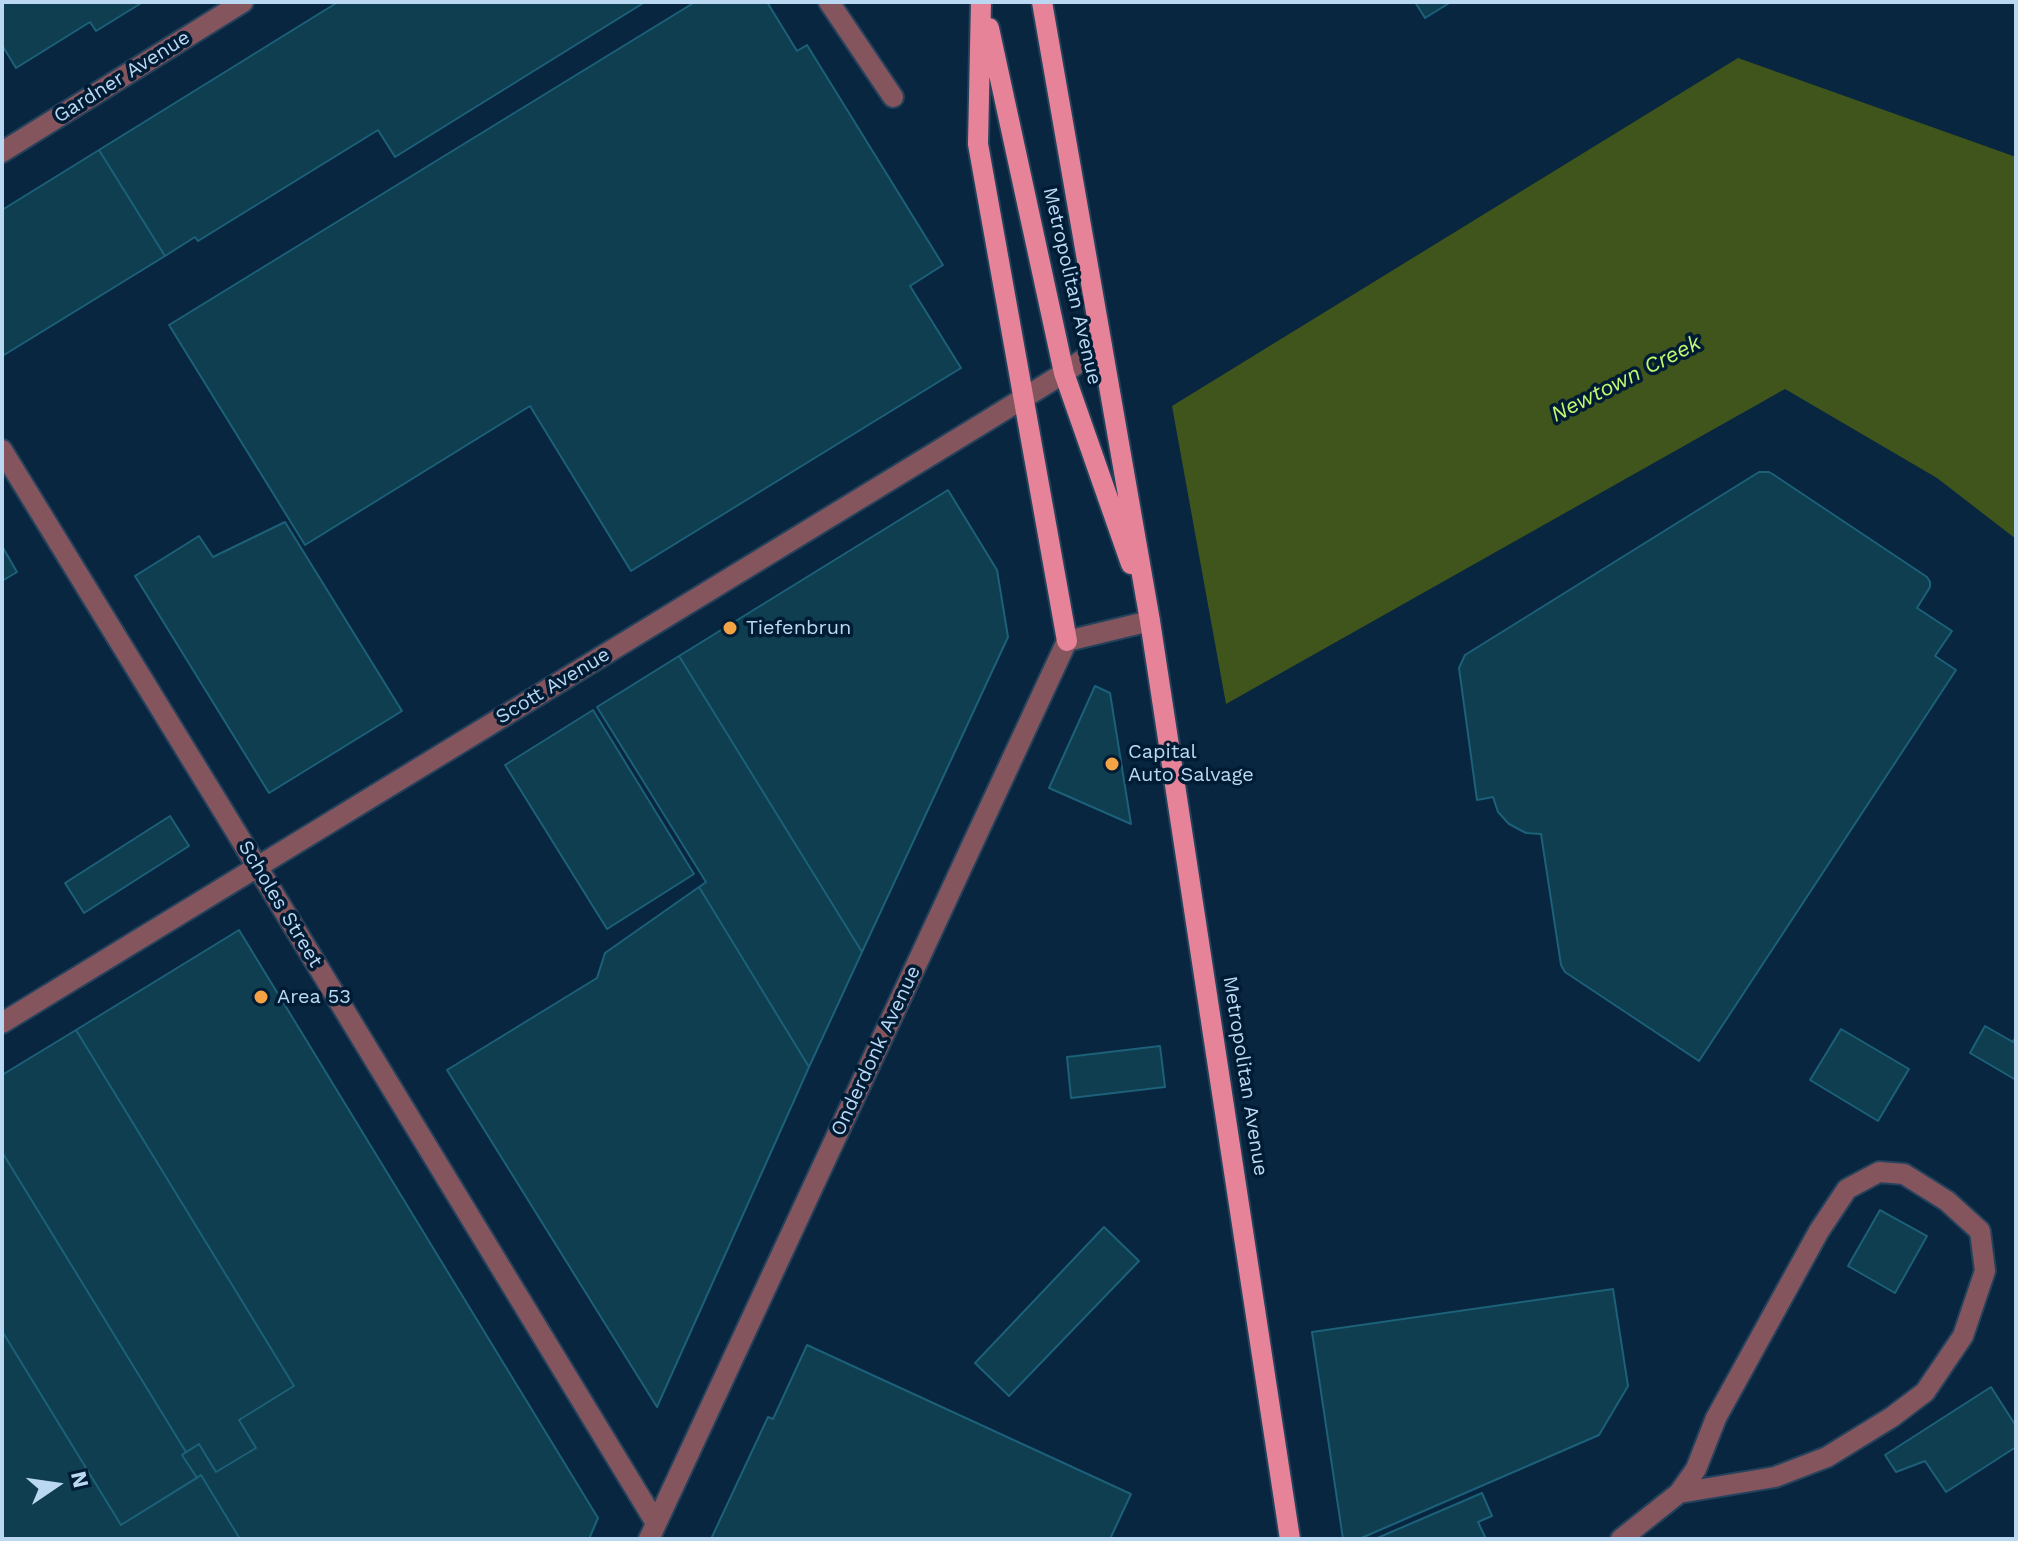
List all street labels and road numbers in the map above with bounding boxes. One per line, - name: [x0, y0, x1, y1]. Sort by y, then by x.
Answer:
- street label: Gardner Avenue: [50, 26, 194, 128]
- street label: Metropolitan Avenue: [1038, 185, 1106, 387]
- street label: Scott Avenue: [492, 643, 614, 729]
- street label: Scholes Street: [233, 836, 327, 972]
- street label: Onderdonk Avenue: [826, 962, 926, 1140]
- street label: Metropolitan Avenue: [1217, 974, 1273, 1178]

